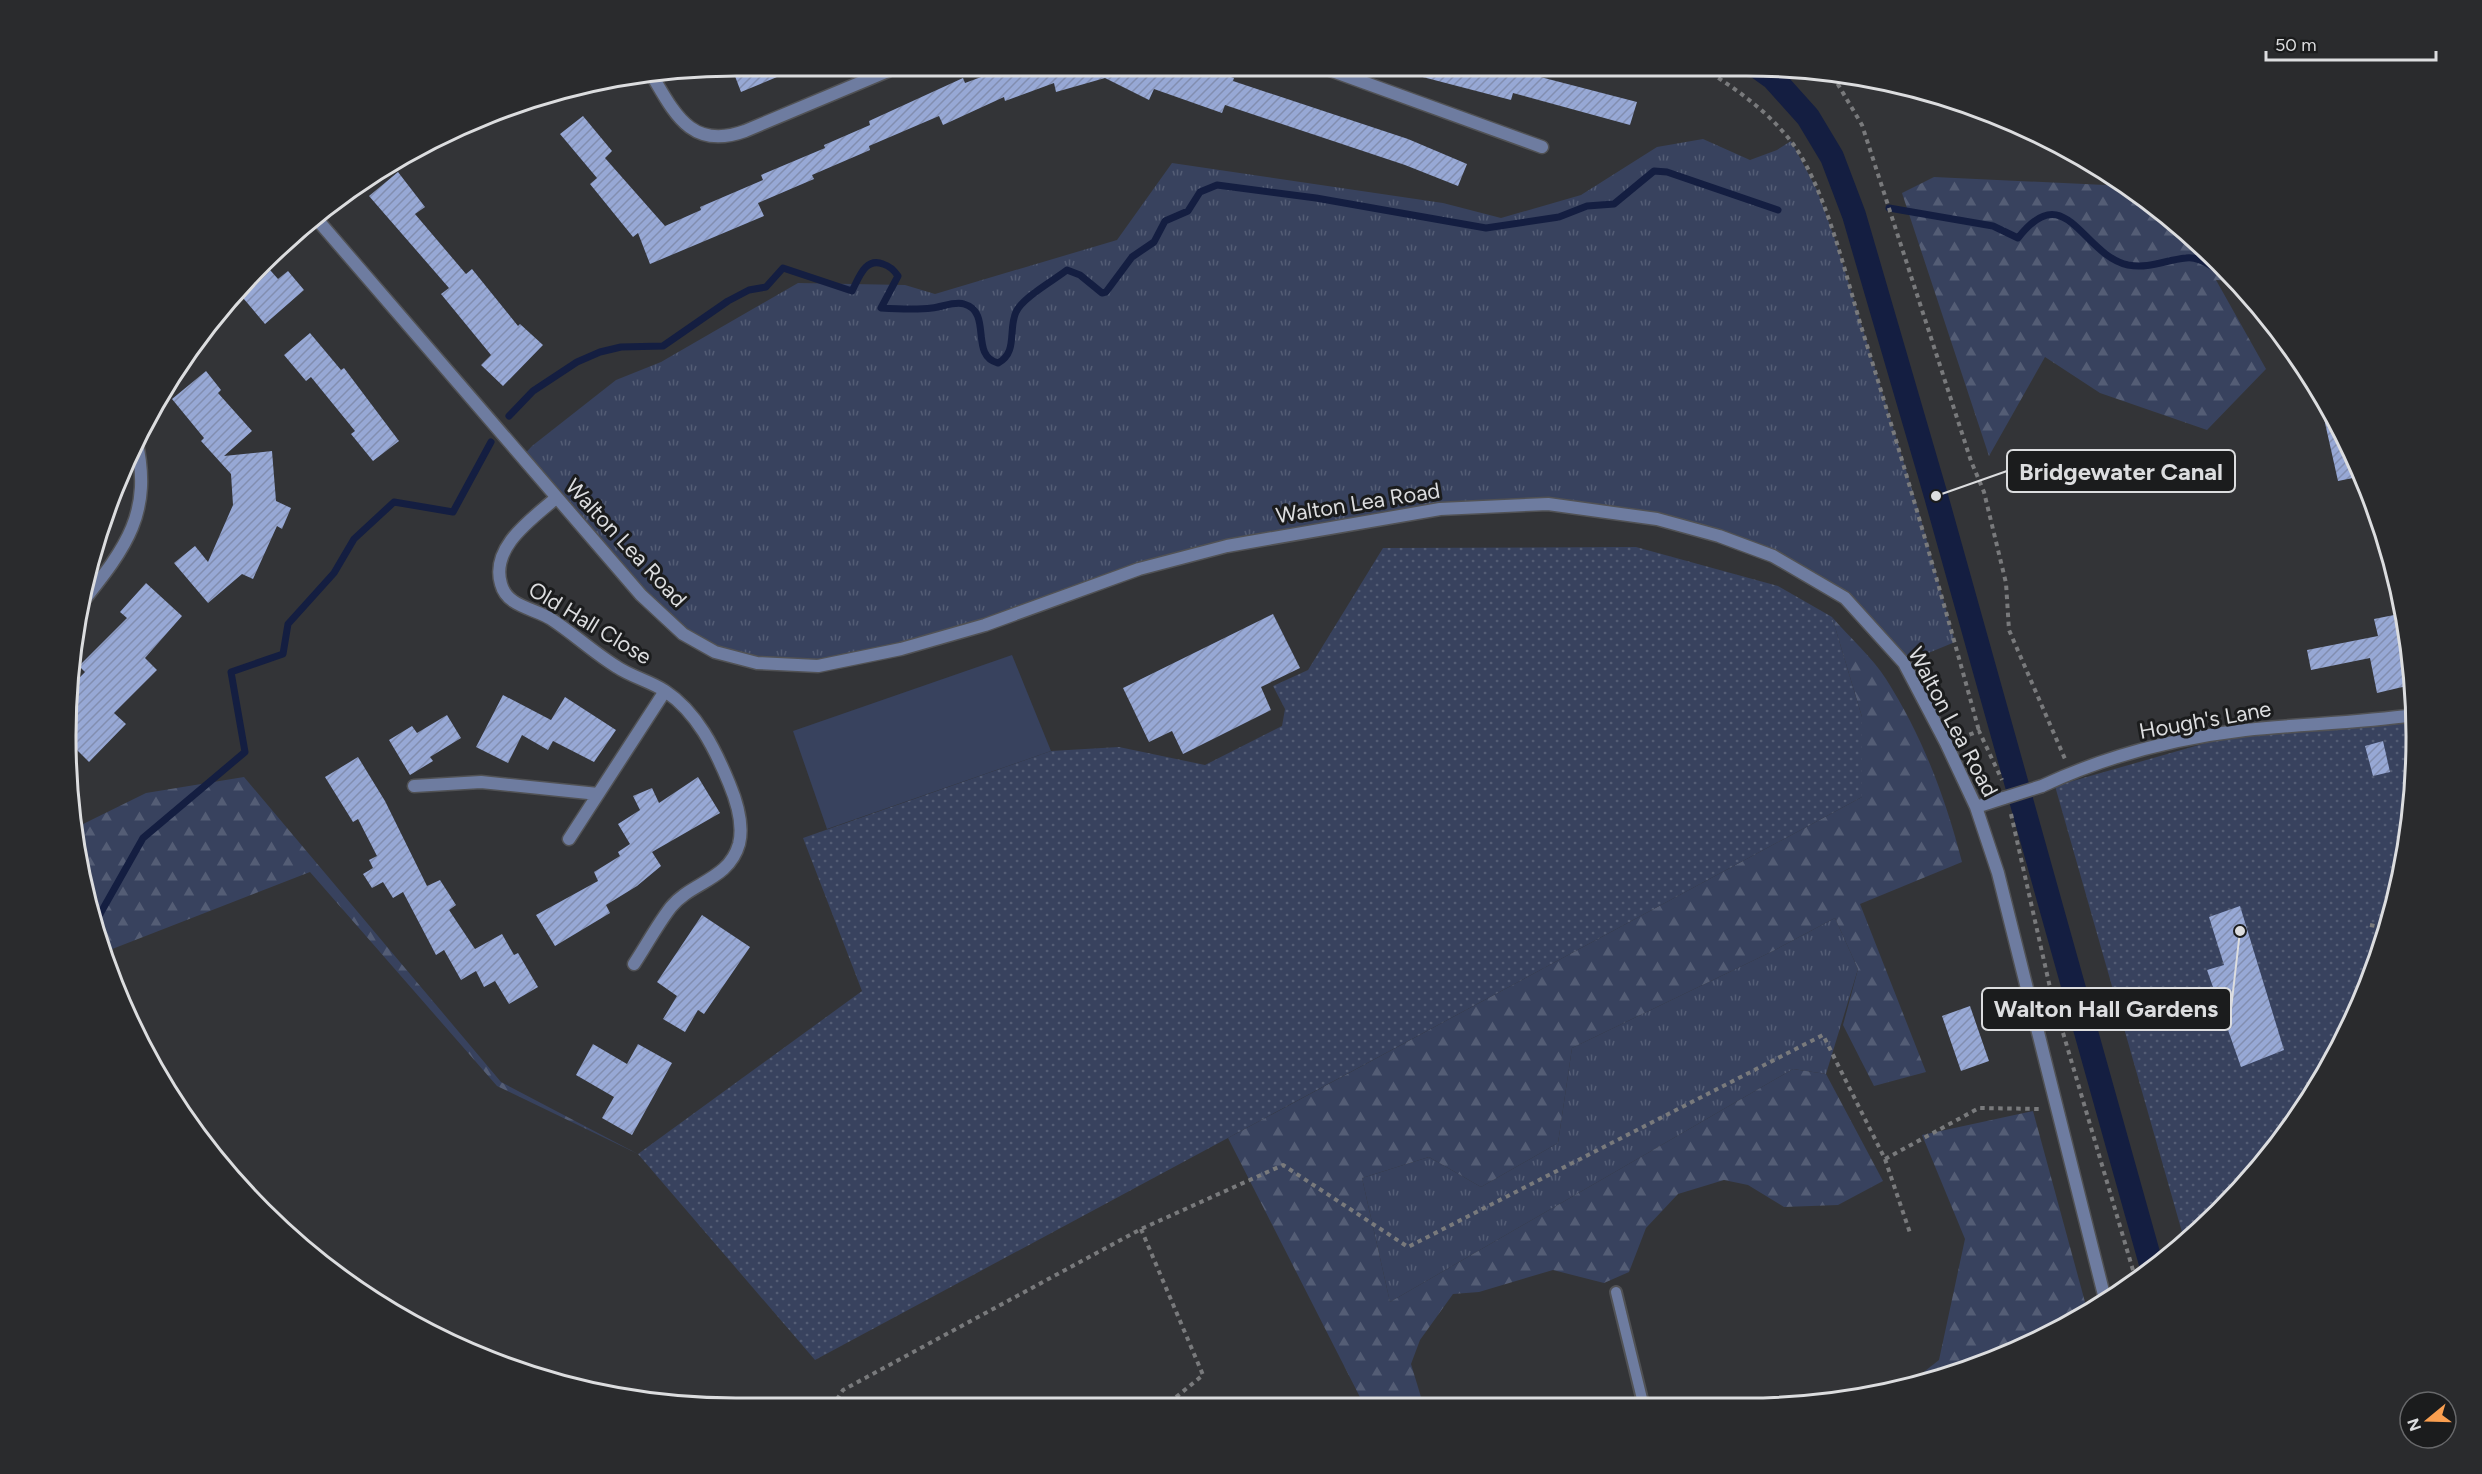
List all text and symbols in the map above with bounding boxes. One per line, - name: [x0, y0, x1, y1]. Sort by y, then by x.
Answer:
- scale bar: [2266, 24, 2436, 62]
- text: 50 m: [2275, 34, 2317, 56]
- callout: Bridgewater Canal: [2007, 450, 2235, 492]
- text: Bridgewater Canal: [2019, 457, 2223, 486]
- street label: Walton Lea Road: [560, 473, 692, 613]
- street label: Walton Lea Road: [1274, 477, 1442, 529]
- street label: Old Hall Close: [524, 576, 656, 670]
- street label: Walton Lea Road: [1902, 642, 2004, 802]
- street label: Hough's Lane: [2137, 695, 2273, 745]
- callout: Walton Hall Gardens: [1982, 988, 2231, 1030]
- text: Walton Hall Gardens: [1994, 994, 2218, 1023]
- north arrow: [2398, 1390, 2458, 1450]
- text: N: [2403, 1416, 2425, 1434]

